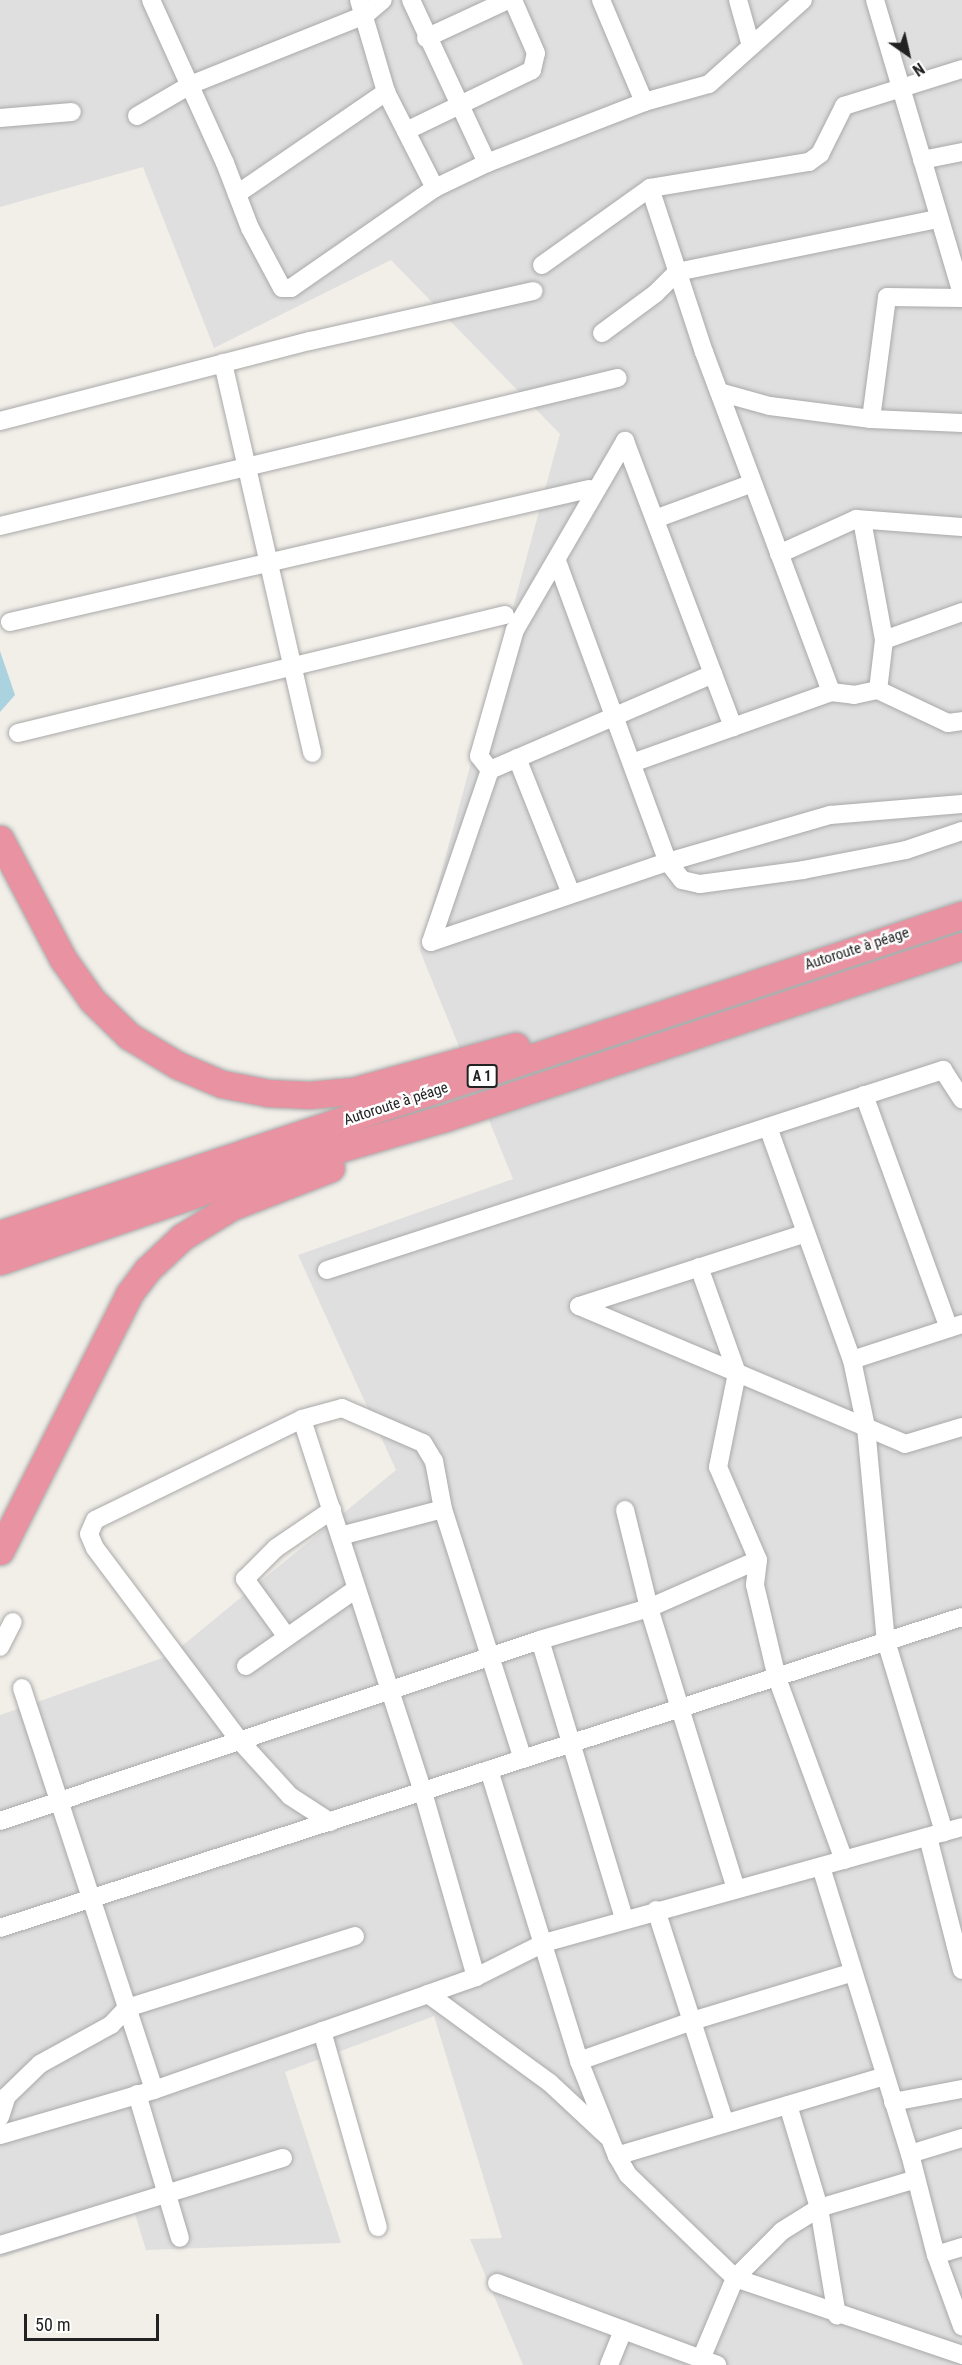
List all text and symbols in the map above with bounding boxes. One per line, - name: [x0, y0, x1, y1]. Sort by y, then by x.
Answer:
- north arrow: [878, 24, 938, 84]
- text: N: [909, 59, 928, 80]
- street label: Autoroute à péage: [803, 924, 911, 974]
- road number: A 1: [466, 1065, 498, 1087]
- street label: Autoroute à péage: [342, 1079, 450, 1129]
- scale bar: [27, 2302, 162, 2340]
- text: 50 m: [35, 2314, 70, 2335]

